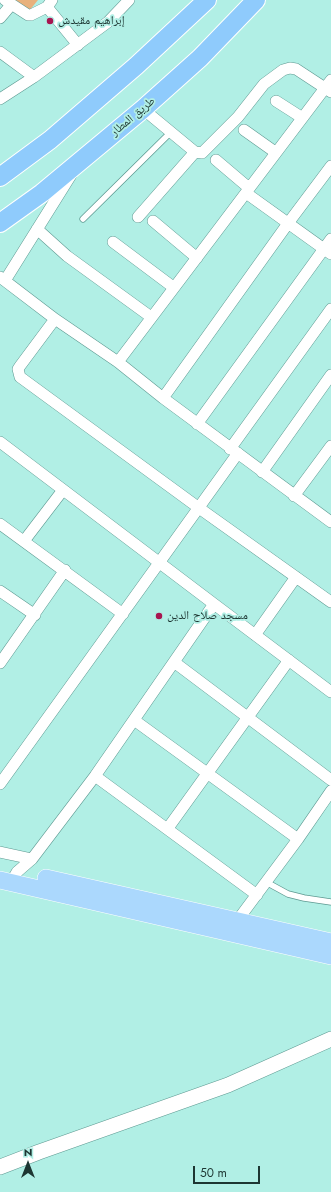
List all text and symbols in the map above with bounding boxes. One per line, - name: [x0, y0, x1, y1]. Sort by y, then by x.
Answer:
- place label: إبراهيم مقيدش: [58, 14, 124, 28]
- marker: إبراهيم مقيدش: [45, 16, 55, 26]
- street label: طريق المطار: [108, 94, 158, 140]
- place label: مسجد صلاح الدين: [167, 609, 248, 623]
- marker: مسجد صلاح الدين: [154, 611, 164, 621]
- north arrow: [8, 1144, 48, 1184]
- text: N: [24, 1144, 32, 1160]
- scale bar: [195, 1158, 262, 1184]
- text: 50 m: [200, 1164, 227, 1182]

